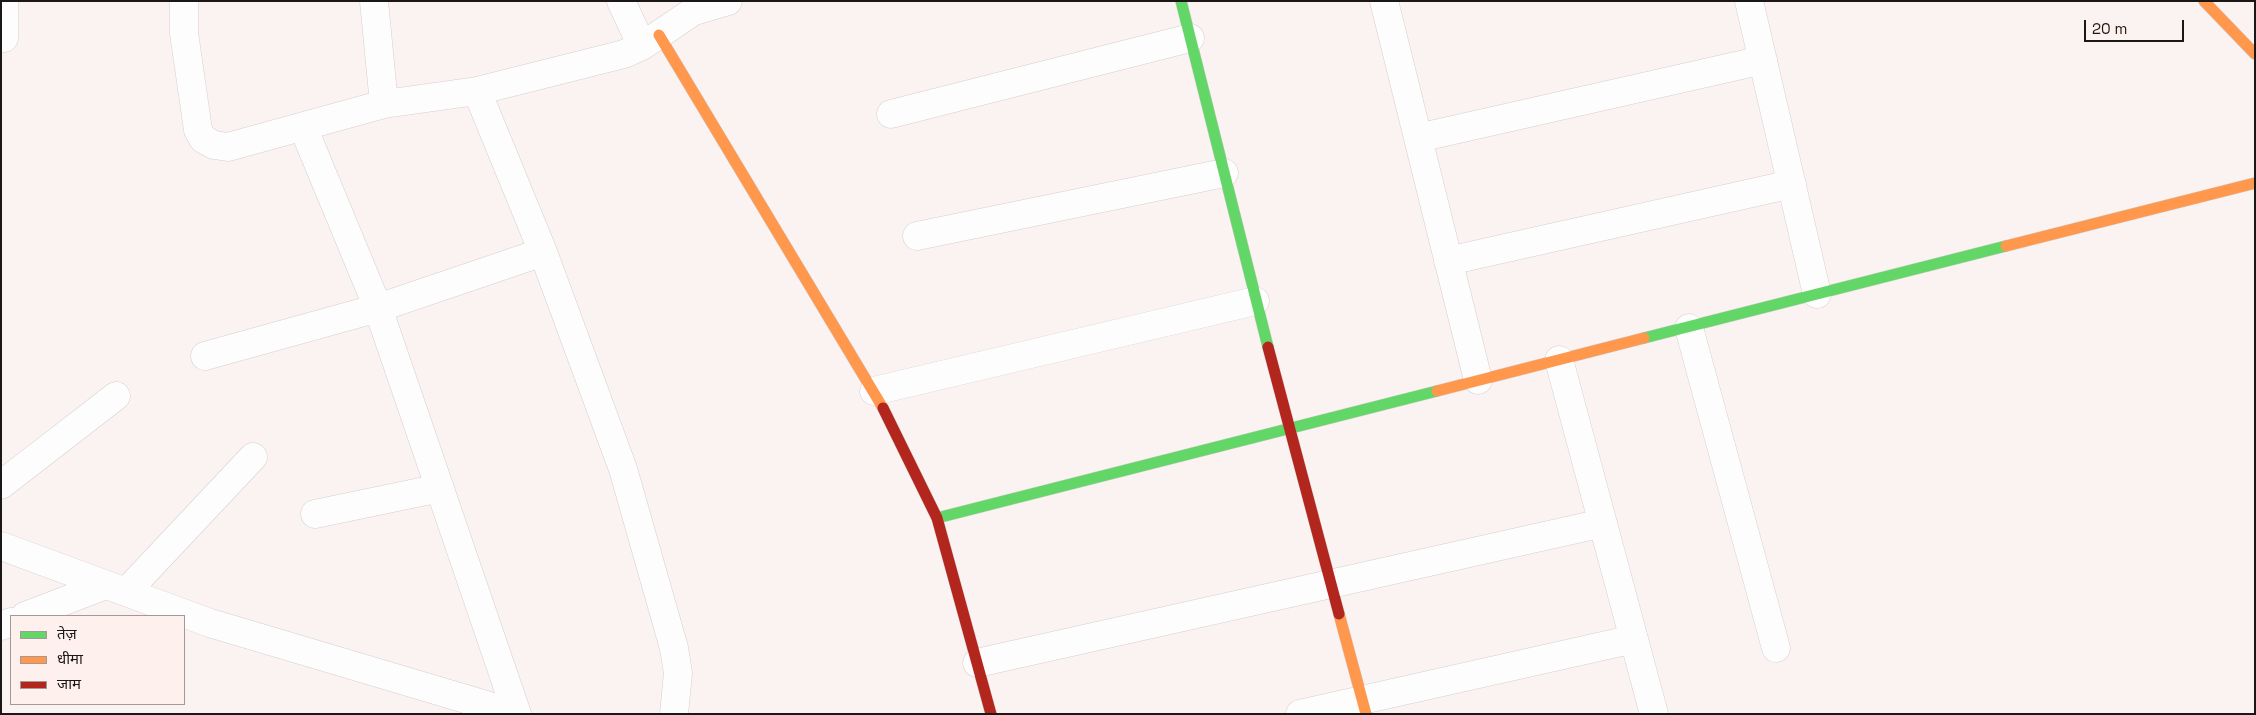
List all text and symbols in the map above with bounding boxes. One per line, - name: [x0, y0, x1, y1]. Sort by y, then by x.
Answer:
- scale bar: [2086, 10, 2186, 42]
- text: 20 m: [2092, 19, 2127, 38]
- legend: [10, 615, 185, 705]
- text: तेज़: [57, 624, 77, 643]
- text: धीमा: [57, 649, 83, 668]
- text: जाम: [57, 674, 81, 693]

